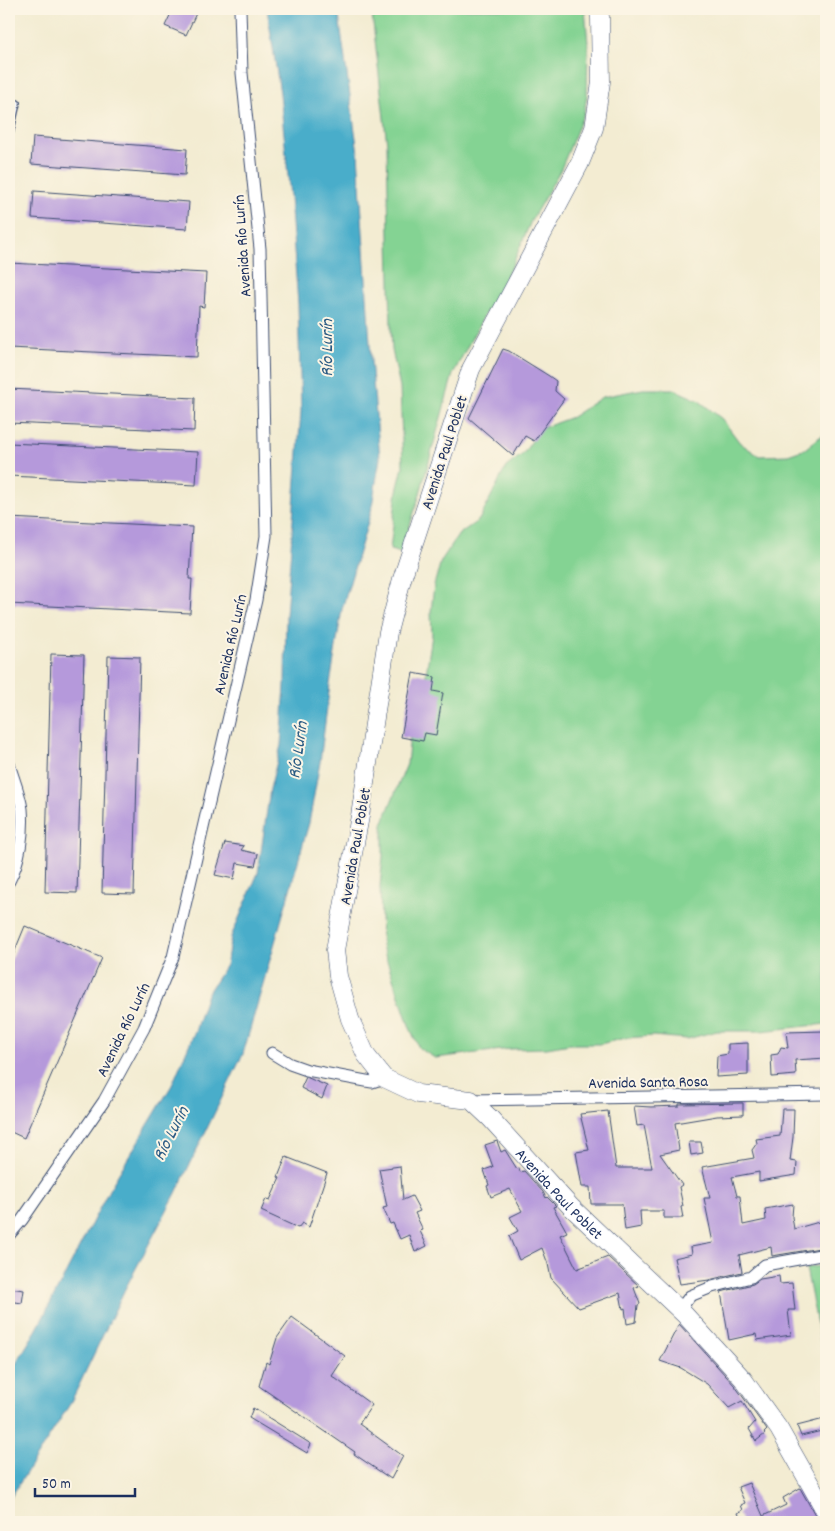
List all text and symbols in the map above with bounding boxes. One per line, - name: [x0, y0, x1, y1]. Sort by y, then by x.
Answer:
- street label: Avenida Río Lurín: [228, 194, 259, 298]
- water label: Río Lurín: [316, 319, 341, 377]
- street label: Avenida Paul Poblet: [416, 393, 475, 513]
- street label: Avenida Río Lurín: [209, 592, 254, 697]
- water label: Río Lurín: [283, 719, 316, 781]
- street label: Avenida Paul Poblet: [335, 786, 378, 907]
- street label: Avenida Río Lurín: [91, 979, 157, 1081]
- street label: Avenida Santa Rosa: [588, 1071, 709, 1096]
- water label: Río Lurín: [148, 1102, 197, 1165]
- street label: Avenida Paul Poblet: [509, 1144, 608, 1246]
- scale bar: [35, 1466, 135, 1498]
- text: 50 m: [42, 1474, 71, 1496]

